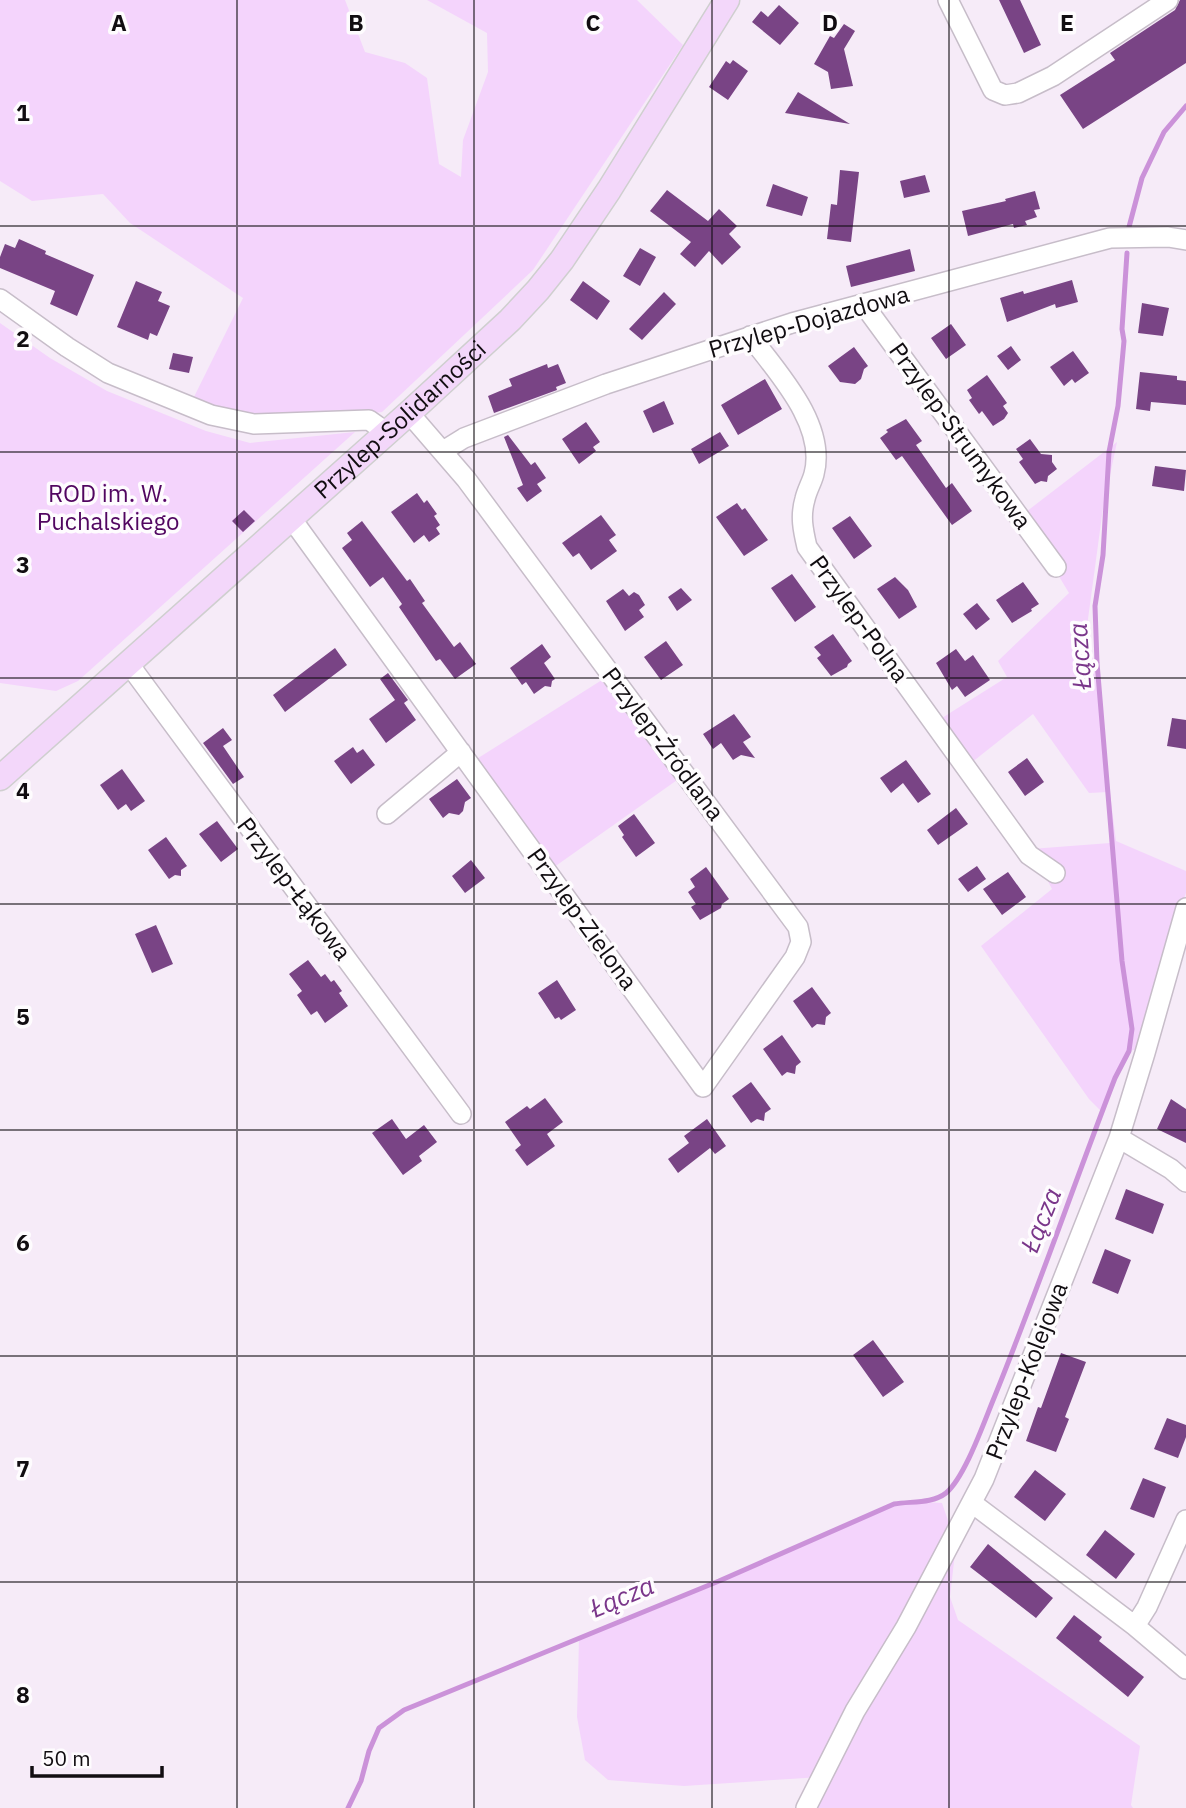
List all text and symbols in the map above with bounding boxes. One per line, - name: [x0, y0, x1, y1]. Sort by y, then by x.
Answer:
- text: A: [111, 7, 127, 37]
- text: B: [348, 7, 364, 37]
- text: C: [586, 7, 601, 37]
- text: D: [822, 7, 838, 37]
- text: E: [1060, 7, 1074, 37]
- text: 1: [16, 97, 30, 127]
- street label: Przylep-Dojazdowa: [705, 277, 913, 365]
- text: 2: [16, 323, 30, 353]
- street label: Przylep-Solidarności: [307, 333, 492, 505]
- street label: Przylep-Strumykowa: [882, 336, 1039, 535]
- park label: ROD im. W. Puchalskiego: [37, 477, 179, 537]
- street label: Przylep-Polna: [803, 548, 917, 689]
- text: 3: [16, 549, 30, 579]
- water label: Łącza: [1060, 622, 1098, 692]
- street label: Przylep-Źródlana: [596, 660, 732, 827]
- text: 4: [16, 775, 30, 805]
- street label: Przylep-Łąkowa: [230, 810, 359, 967]
- street label: Przylep-Zielona: [520, 841, 645, 996]
- text: 5: [16, 1001, 30, 1031]
- water label: Łącza: [1011, 1182, 1068, 1258]
- text: 6: [16, 1227, 30, 1257]
- street label: Przylep-Kolejowa: [977, 1277, 1075, 1464]
- text: 7: [16, 1453, 30, 1483]
- water label: Łącza: [583, 1567, 659, 1625]
- text: 8: [16, 1679, 30, 1709]
- scale bar: [32, 1734, 161, 1778]
- text: 50 m: [42, 1744, 91, 1772]

